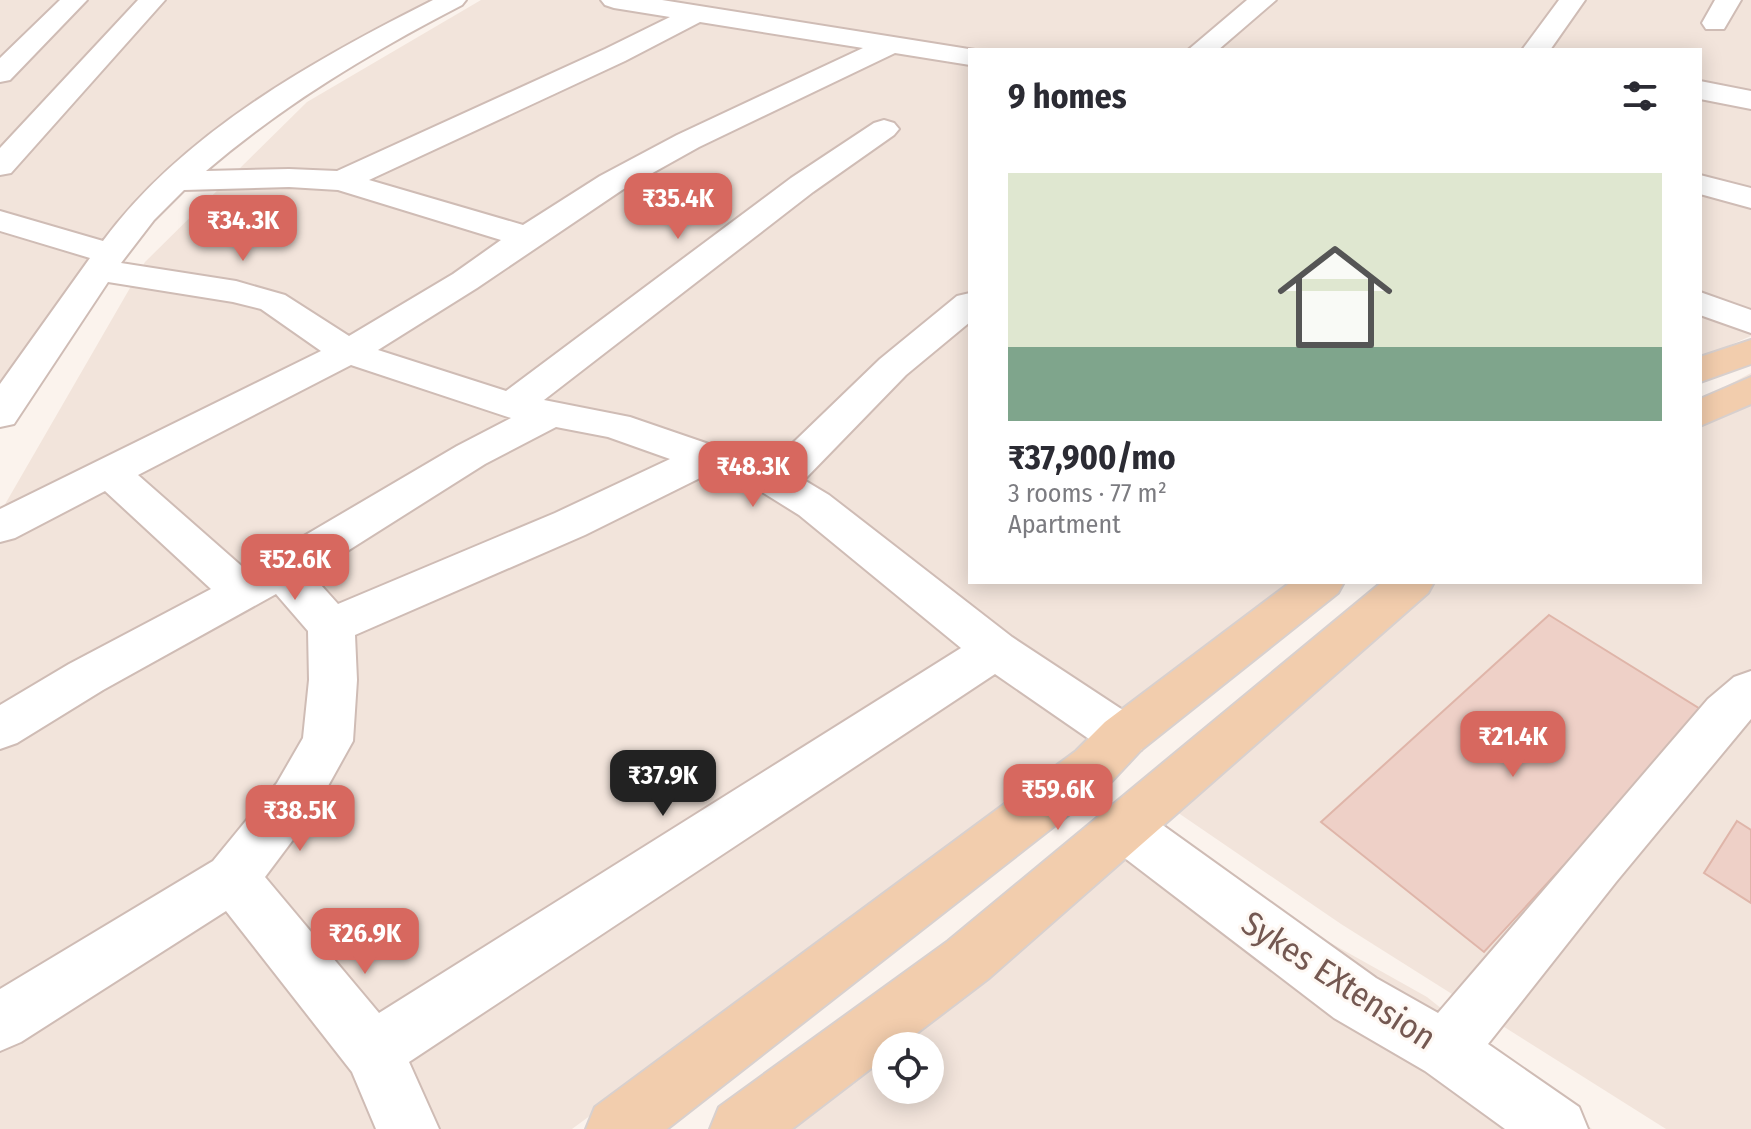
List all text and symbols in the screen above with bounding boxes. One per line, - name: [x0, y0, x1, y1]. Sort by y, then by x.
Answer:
- icon: filters: [1618, 74, 1662, 118]
- text: 9 homes: [1008, 76, 1127, 117]
- pin: ₹35.4K: [613, 173, 743, 241]
- text: ₹35.4K: [642, 183, 714, 214]
- pin: ₹34.3K: [178, 195, 308, 263]
- text: ₹34.3K: [207, 205, 279, 236]
- icon: home: [1263, 225, 1407, 369]
- text: ₹37,900/mo: [1008, 437, 1176, 478]
- pin: ₹48.3K: [688, 441, 818, 509]
- text: ₹48.3K: [716, 451, 790, 482]
- text: 3 rooms · 77 m²: [1008, 478, 1167, 509]
- text: Apartment: [1008, 509, 1121, 540]
- pin: ₹52.6K: [230, 534, 360, 602]
- text: ₹52.6K: [259, 544, 331, 575]
- pin: ₹21.4K: [1448, 711, 1578, 779]
- text: ₹21.4K: [1478, 721, 1548, 752]
- pin: ₹37.9K: [598, 750, 728, 818]
- text: ₹37.9K: [628, 760, 698, 791]
- pin: ₹59.6K: [993, 764, 1123, 832]
- text: ₹59.6K: [1022, 774, 1094, 805]
- pin: ₹38.5K: [235, 785, 365, 853]
- text: ₹38.5K: [264, 795, 336, 826]
- street label: Sykes EXtension: [1234, 903, 1443, 1058]
- pin: ₹26.9K: [300, 908, 430, 976]
- text: ₹26.9K: [329, 918, 401, 949]
- map controls: [872, 1032, 944, 1104]
- button: locate: [872, 1032, 944, 1104]

